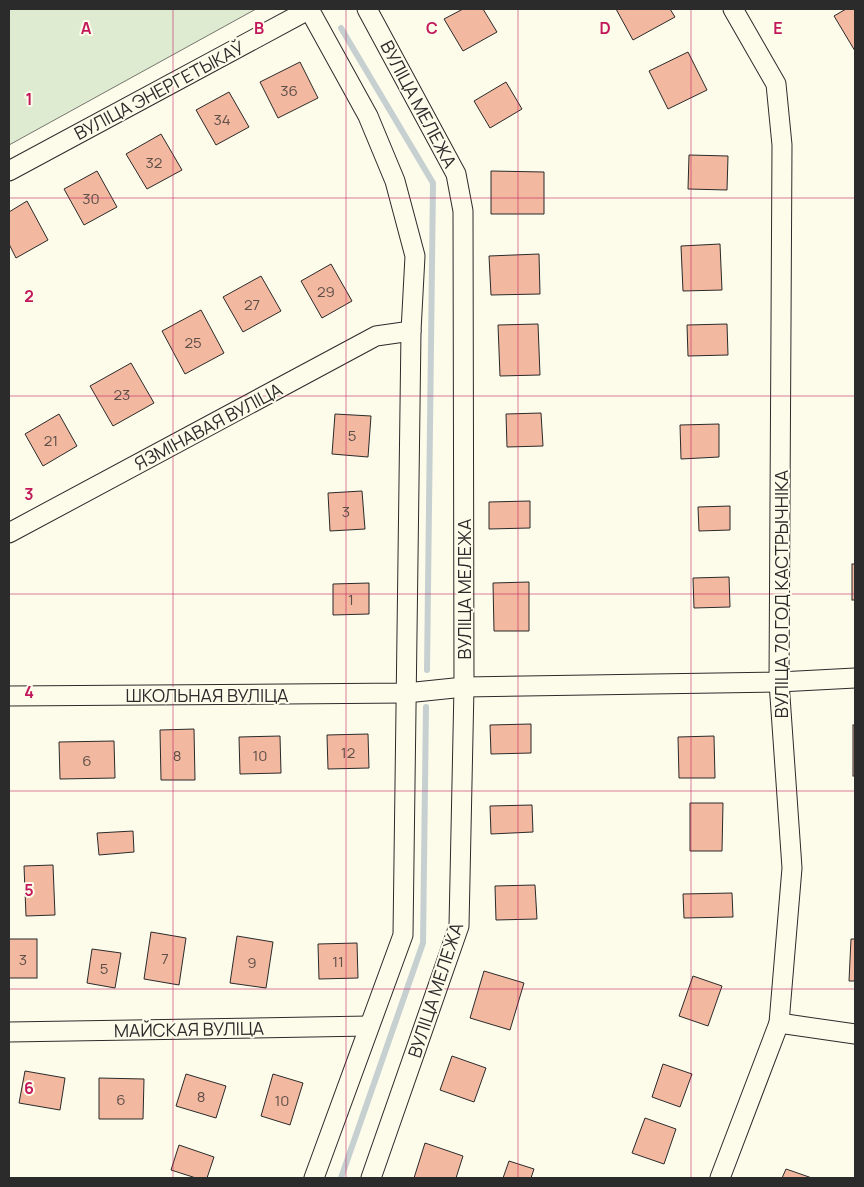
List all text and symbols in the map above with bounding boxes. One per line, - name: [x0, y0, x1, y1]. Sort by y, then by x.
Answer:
- text: A: [81, 17, 92, 39]
- text: B: [254, 17, 264, 39]
- text: C: [426, 17, 438, 39]
- text: D: [599, 17, 611, 39]
- text: E: [773, 17, 783, 39]
- street label: ВУЛІЦА ЭНЕРГЕТЫКАЎ: [70, 35, 248, 145]
- street label: ВУЛІЦА МЕЛЕЖА: [375, 36, 463, 172]
- house number: 36: [280, 80, 298, 101]
- text: 1: [25, 88, 33, 110]
- house number: 34: [213, 109, 231, 130]
- house number: 32: [146, 152, 162, 173]
- house number: 30: [82, 188, 100, 209]
- house number: 29: [317, 281, 335, 302]
- text: 2: [24, 285, 34, 307]
- house number: 27: [244, 294, 260, 315]
- house number: 25: [184, 332, 202, 353]
- street label: ЯЗМІНАВАЯ ВУЛІЦА: [130, 377, 287, 475]
- house number: 23: [114, 384, 130, 405]
- house number: 5: [348, 425, 356, 446]
- house number: 21: [44, 430, 58, 451]
- street label: ВУЛІЦА 70 ГОД КАСТРЫЧНІКА: [769, 469, 793, 718]
- text: 3: [24, 483, 34, 505]
- house number: 3: [342, 501, 350, 522]
- street label: ВУЛІЦА МЕЛЕЖА: [452, 518, 476, 659]
- house number: 1: [348, 589, 354, 610]
- text: 4: [24, 681, 34, 703]
- street label: ШКОЛЬНАЯ ВУЛІЦА: [126, 683, 289, 707]
- house number: 12: [341, 742, 355, 763]
- house number: 8: [173, 745, 181, 766]
- house number: 10: [253, 745, 268, 766]
- house number: 6: [82, 750, 92, 771]
- text: 5: [24, 879, 34, 901]
- street label: ВУЛІЦА МЕЛЕЖА: [402, 919, 468, 1061]
- house number: 7: [161, 948, 169, 969]
- house number: 3: [19, 949, 27, 970]
- house number: 11: [332, 951, 344, 972]
- house number: 9: [247, 952, 257, 973]
- house number: 5: [100, 958, 108, 979]
- street label: МАЙСКАЯ ВУЛІЦА: [114, 1016, 265, 1042]
- text: 6: [24, 1077, 34, 1099]
- house number: 8: [197, 1086, 205, 1107]
- house number: 6: [116, 1089, 126, 1110]
- house number: 10: [275, 1090, 290, 1111]

